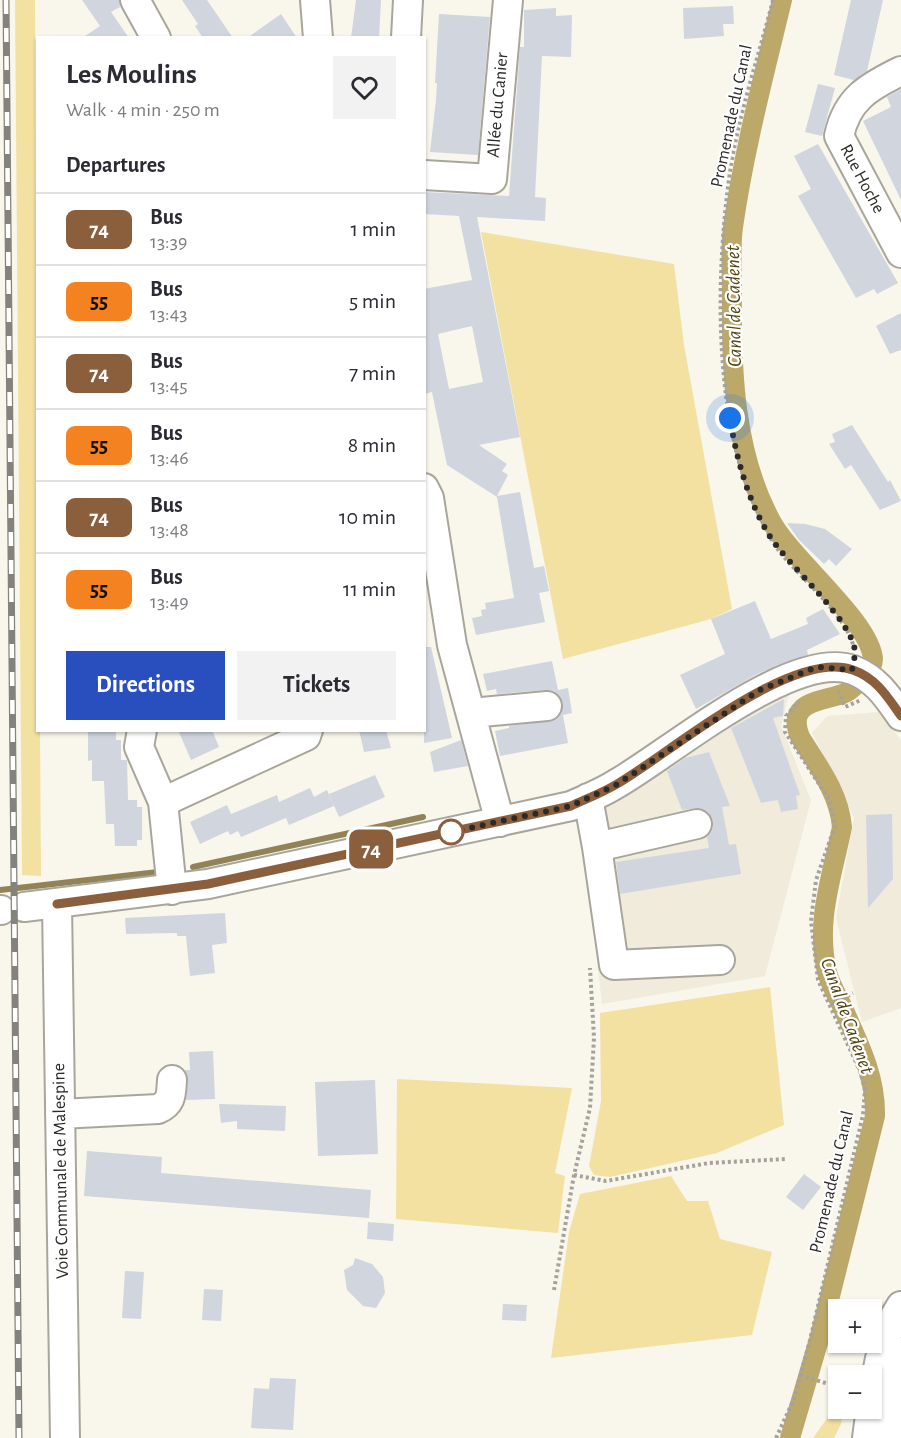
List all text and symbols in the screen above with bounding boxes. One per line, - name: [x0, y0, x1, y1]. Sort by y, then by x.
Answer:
- street label: Promenade du Canal: [708, 43, 756, 189]
- street label: Allée du Canier: [484, 51, 512, 158]
- button: heart: [333, 56, 396, 119]
- text: Les Moulins: [66, 61, 197, 89]
- text: Walk · 4 min · 250 m: [66, 100, 220, 120]
- street label: Rue Hoche: [836, 141, 888, 217]
- text: Departures: [66, 154, 166, 176]
- text: Bus: [150, 206, 183, 228]
- text: 1 min: [351, 218, 396, 240]
- text: 74: [89, 219, 109, 240]
- text: 13:39: [150, 232, 187, 252]
- water label: Canal de Cadenet: [723, 244, 745, 367]
- text: Bus: [150, 278, 183, 300]
- text: 5 min: [349, 290, 396, 312]
- text: 55: [90, 291, 108, 312]
- text: 13:43: [150, 304, 188, 324]
- text: Bus: [150, 350, 183, 372]
- text: 7 min: [349, 362, 396, 384]
- text: 74: [89, 363, 109, 384]
- text: 13:45: [150, 376, 188, 396]
- your location: [715, 403, 745, 433]
- text: Bus: [150, 422, 183, 444]
- text: 8 min: [348, 434, 396, 456]
- text: 55: [90, 435, 108, 456]
- text: 13:46: [150, 448, 189, 468]
- text: Bus: [150, 494, 183, 516]
- text: 10 min: [339, 506, 396, 528]
- text: 74: [89, 507, 109, 528]
- text: 13:48: [150, 520, 189, 540]
- text: Bus: [150, 566, 183, 588]
- text: 11 min: [343, 578, 396, 600]
- text: 55: [90, 579, 108, 600]
- text: 13:49: [150, 592, 189, 612]
- button: Directions: [66, 651, 225, 720]
- button: Tickets: [237, 651, 396, 720]
- unlabelled marker: [438, 819, 464, 845]
- line badge: 74: [344, 830, 398, 868]
- text: 74: [361, 839, 381, 860]
- water label: Canal de Cadenet: [817, 955, 877, 1077]
- street label: Voie Communale de Malespine: [50, 1063, 72, 1279]
- street label: Promenade du Canal: [807, 1109, 857, 1255]
- map controls: [828, 1299, 882, 1419]
- button: +: [828, 1299, 882, 1353]
- button: −: [828, 1365, 882, 1419]

